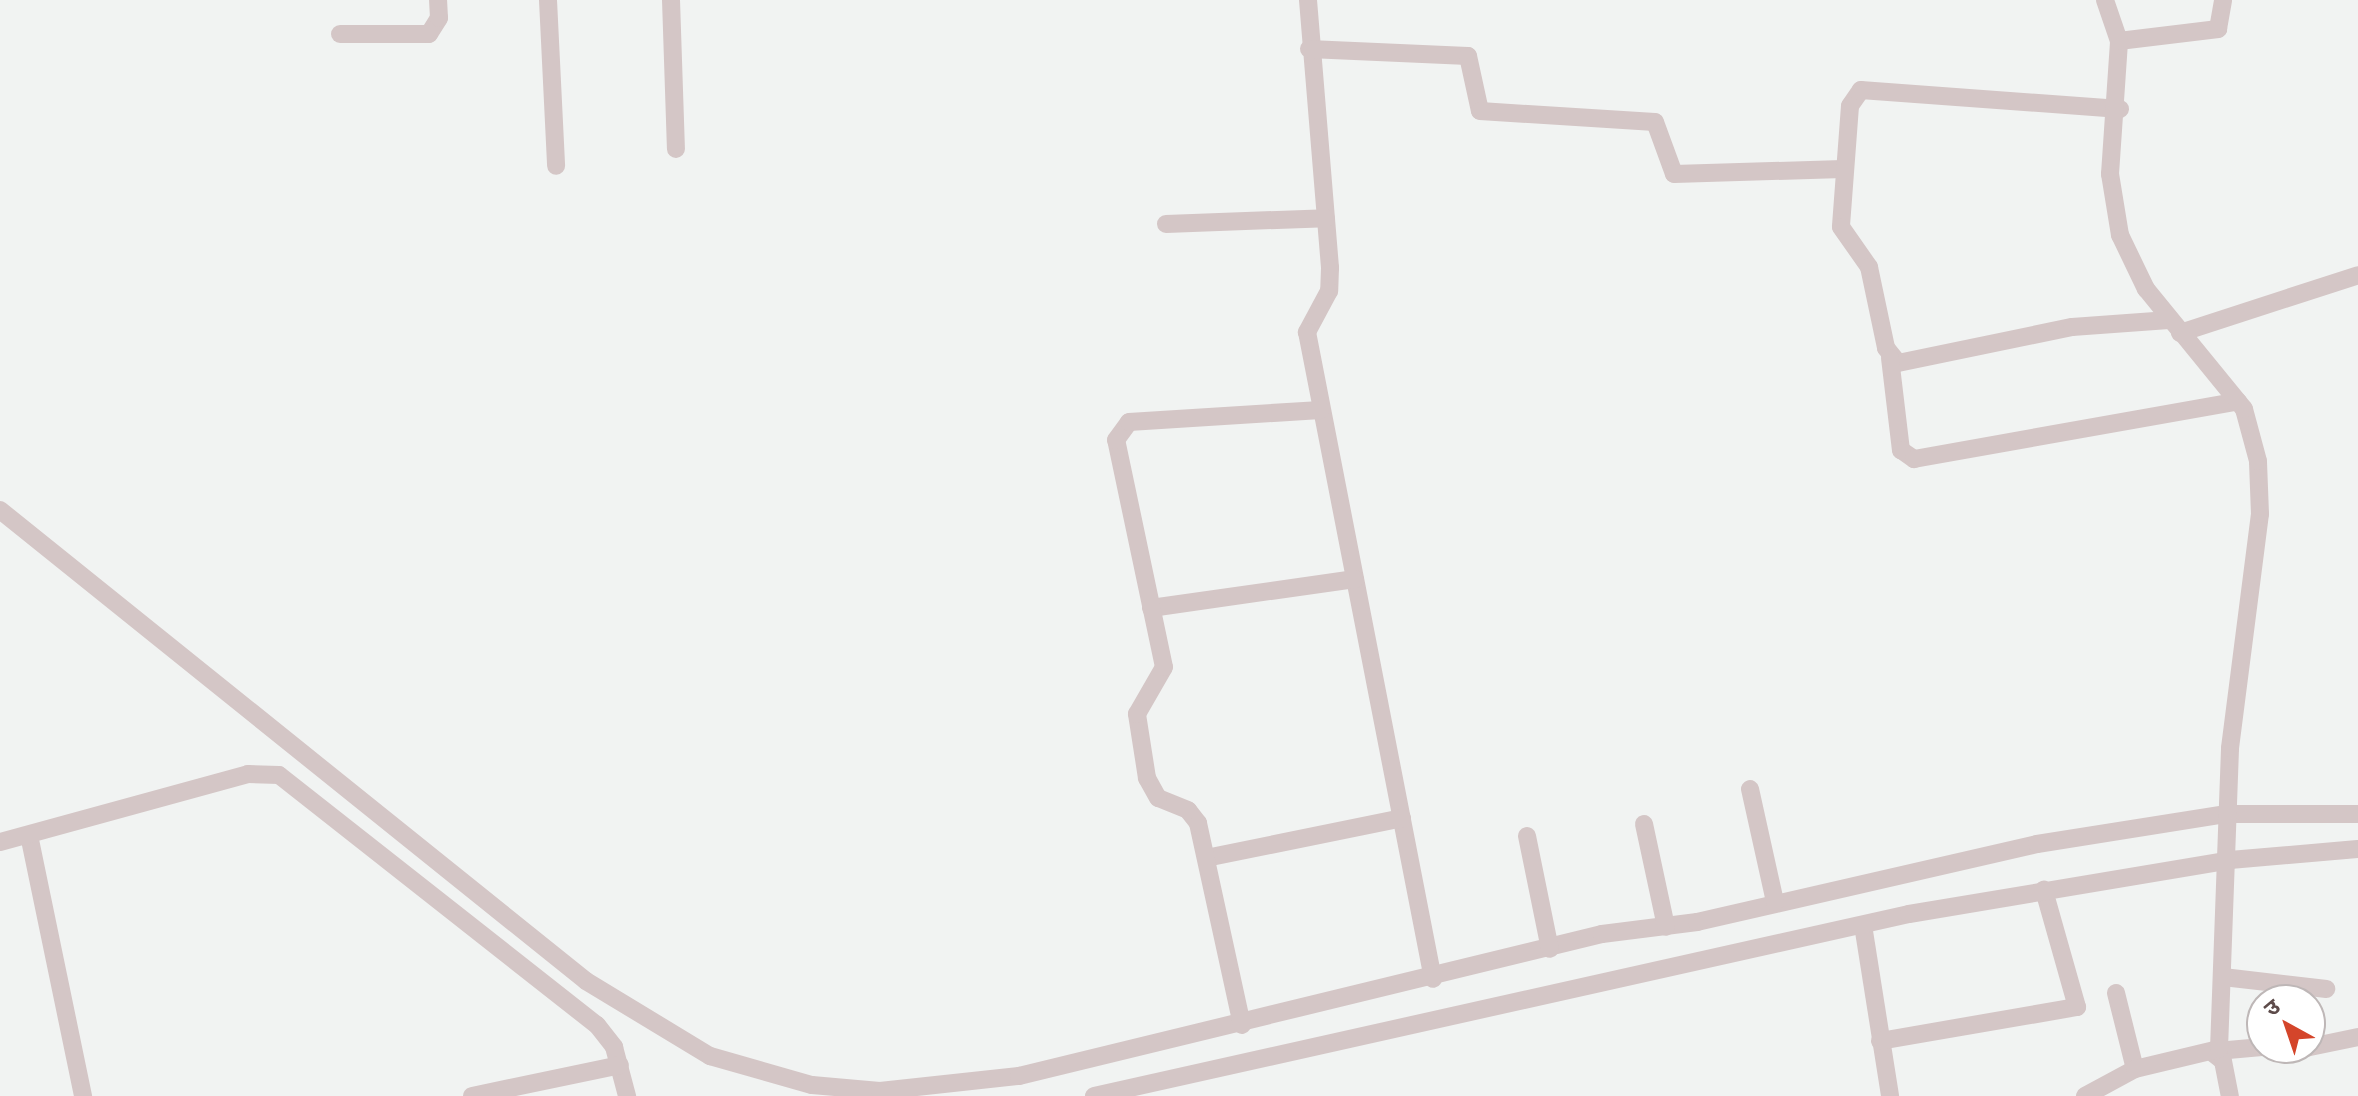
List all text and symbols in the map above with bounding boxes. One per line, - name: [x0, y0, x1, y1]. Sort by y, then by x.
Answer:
- north arrow: [2246, 984, 2326, 1064]
- text: उ: [2259, 993, 2285, 1020]

